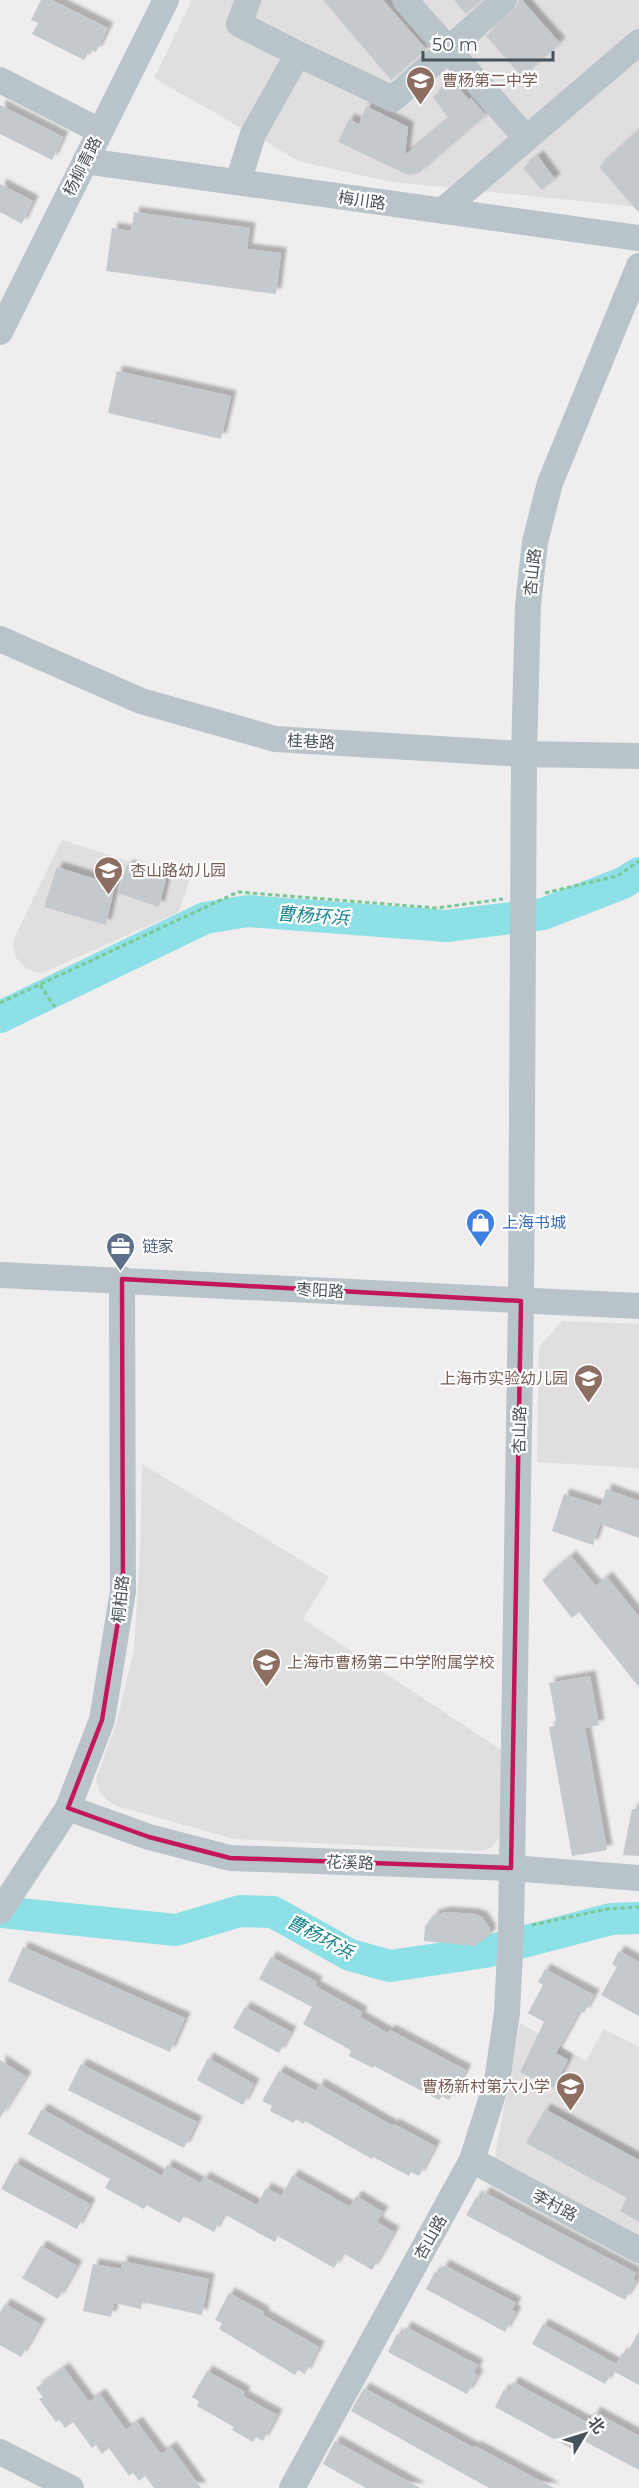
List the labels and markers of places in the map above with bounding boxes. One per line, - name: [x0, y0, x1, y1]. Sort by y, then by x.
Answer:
- school or university icon: 曹杨第二中学: [405, 64, 437, 106]
- place label: 曹杨第二中学: [442, 71, 538, 90]
- school or university icon: 杏山路幼儿园: [93, 854, 125, 896]
- place label: 杏山路幼儿园: [130, 861, 226, 880]
- shop icon: 上海书城: [465, 1206, 497, 1248]
- place label: 上海书城: [502, 1213, 566, 1232]
- office icon: 链家: [105, 1230, 137, 1272]
- place label: 链家: [142, 1237, 174, 1256]
- school or university icon: 上海市实验幼儿园: [573, 1362, 605, 1404]
- place label: 上海市实验幼儿园: [440, 1369, 568, 1388]
- school or university icon: 上海市曹杨第二中学附属学校: [250, 1646, 282, 1688]
- place label: 上海市曹杨第二中学附属学校: [287, 1653, 495, 1672]
- school or university icon: 曹杨新村第六小学: [555, 2070, 587, 2112]
- place label: 曹杨新村第六小学: [422, 2077, 550, 2096]

